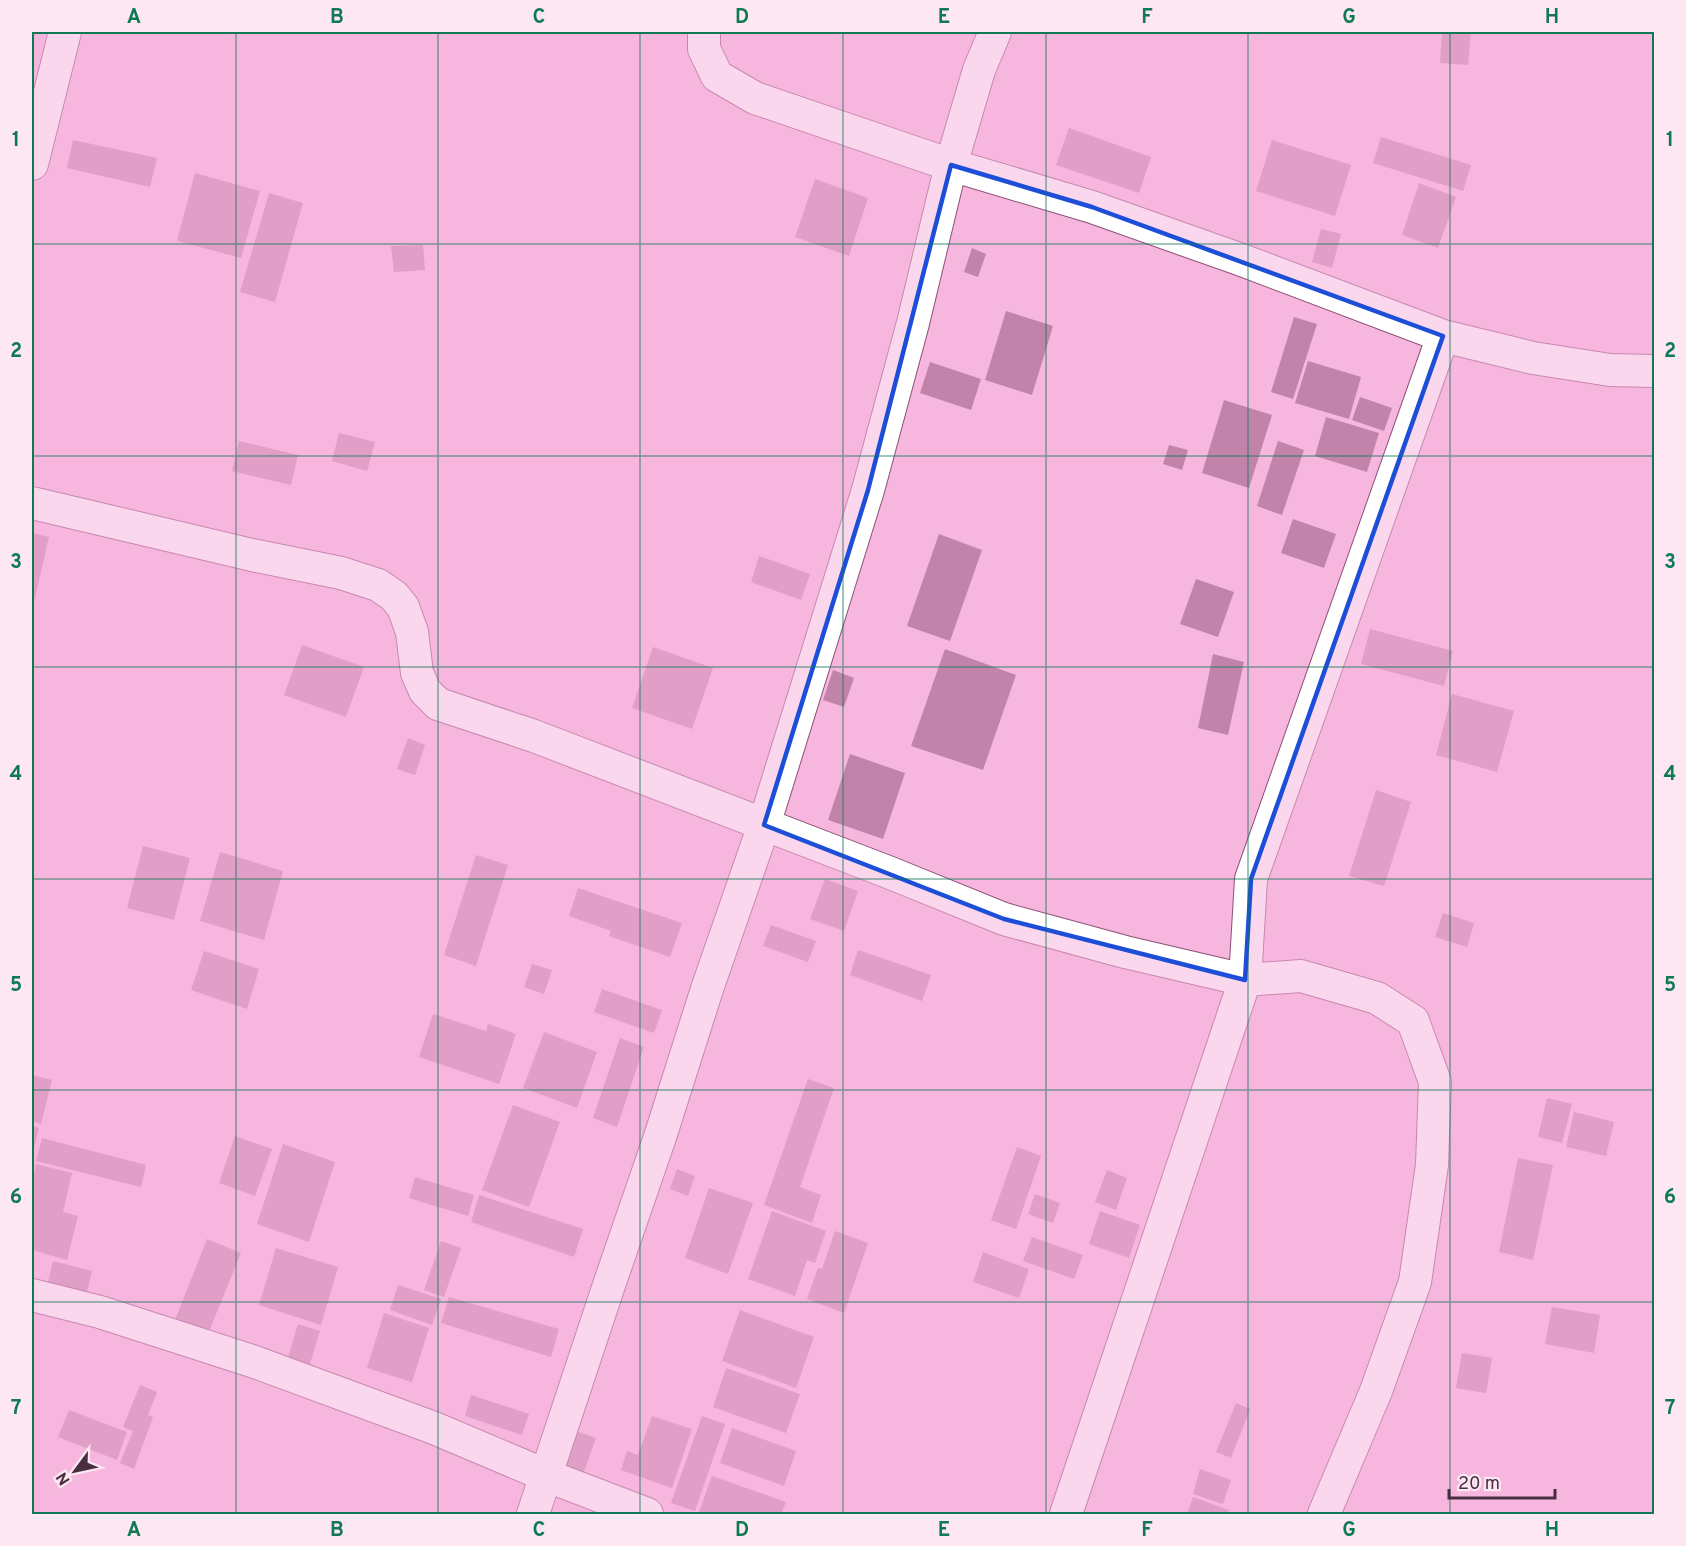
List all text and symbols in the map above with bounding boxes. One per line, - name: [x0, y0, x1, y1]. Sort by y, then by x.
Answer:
- text: A: [127, 5, 141, 31]
- text: B: [330, 5, 344, 31]
- text: C: [533, 5, 545, 31]
- text: D: [735, 5, 749, 31]
- text: E: [938, 5, 950, 31]
- text: F: [1141, 5, 1153, 31]
- text: G: [1342, 5, 1356, 31]
- text: H: [1545, 5, 1559, 31]
- text: 1: [12, 128, 20, 154]
- text: 1: [1666, 128, 1674, 154]
- text: 2: [10, 339, 22, 365]
- text: 2: [1664, 339, 1676, 365]
- text: 3: [10, 550, 22, 576]
- text: 3: [1664, 550, 1676, 576]
- text: 4: [10, 762, 22, 788]
- text: 4: [1664, 762, 1676, 788]
- text: 5: [10, 973, 22, 999]
- text: 5: [1664, 973, 1676, 999]
- text: 6: [10, 1185, 22, 1211]
- text: 6: [1664, 1185, 1676, 1211]
- text: 7: [11, 1396, 21, 1422]
- text: 7: [1665, 1396, 1675, 1422]
- north arrow: [45, 1441, 105, 1501]
- scale bar: [1449, 1462, 1556, 1500]
- text: N: [53, 1468, 76, 1488]
- text: 20 m: [1458, 1473, 1500, 1496]
- text: A: [127, 1518, 141, 1544]
- text: B: [330, 1518, 344, 1544]
- text: C: [533, 1518, 545, 1544]
- text: D: [735, 1518, 749, 1544]
- text: E: [938, 1518, 950, 1544]
- text: F: [1141, 1518, 1153, 1544]
- text: G: [1342, 1518, 1356, 1544]
- text: H: [1545, 1518, 1559, 1544]

